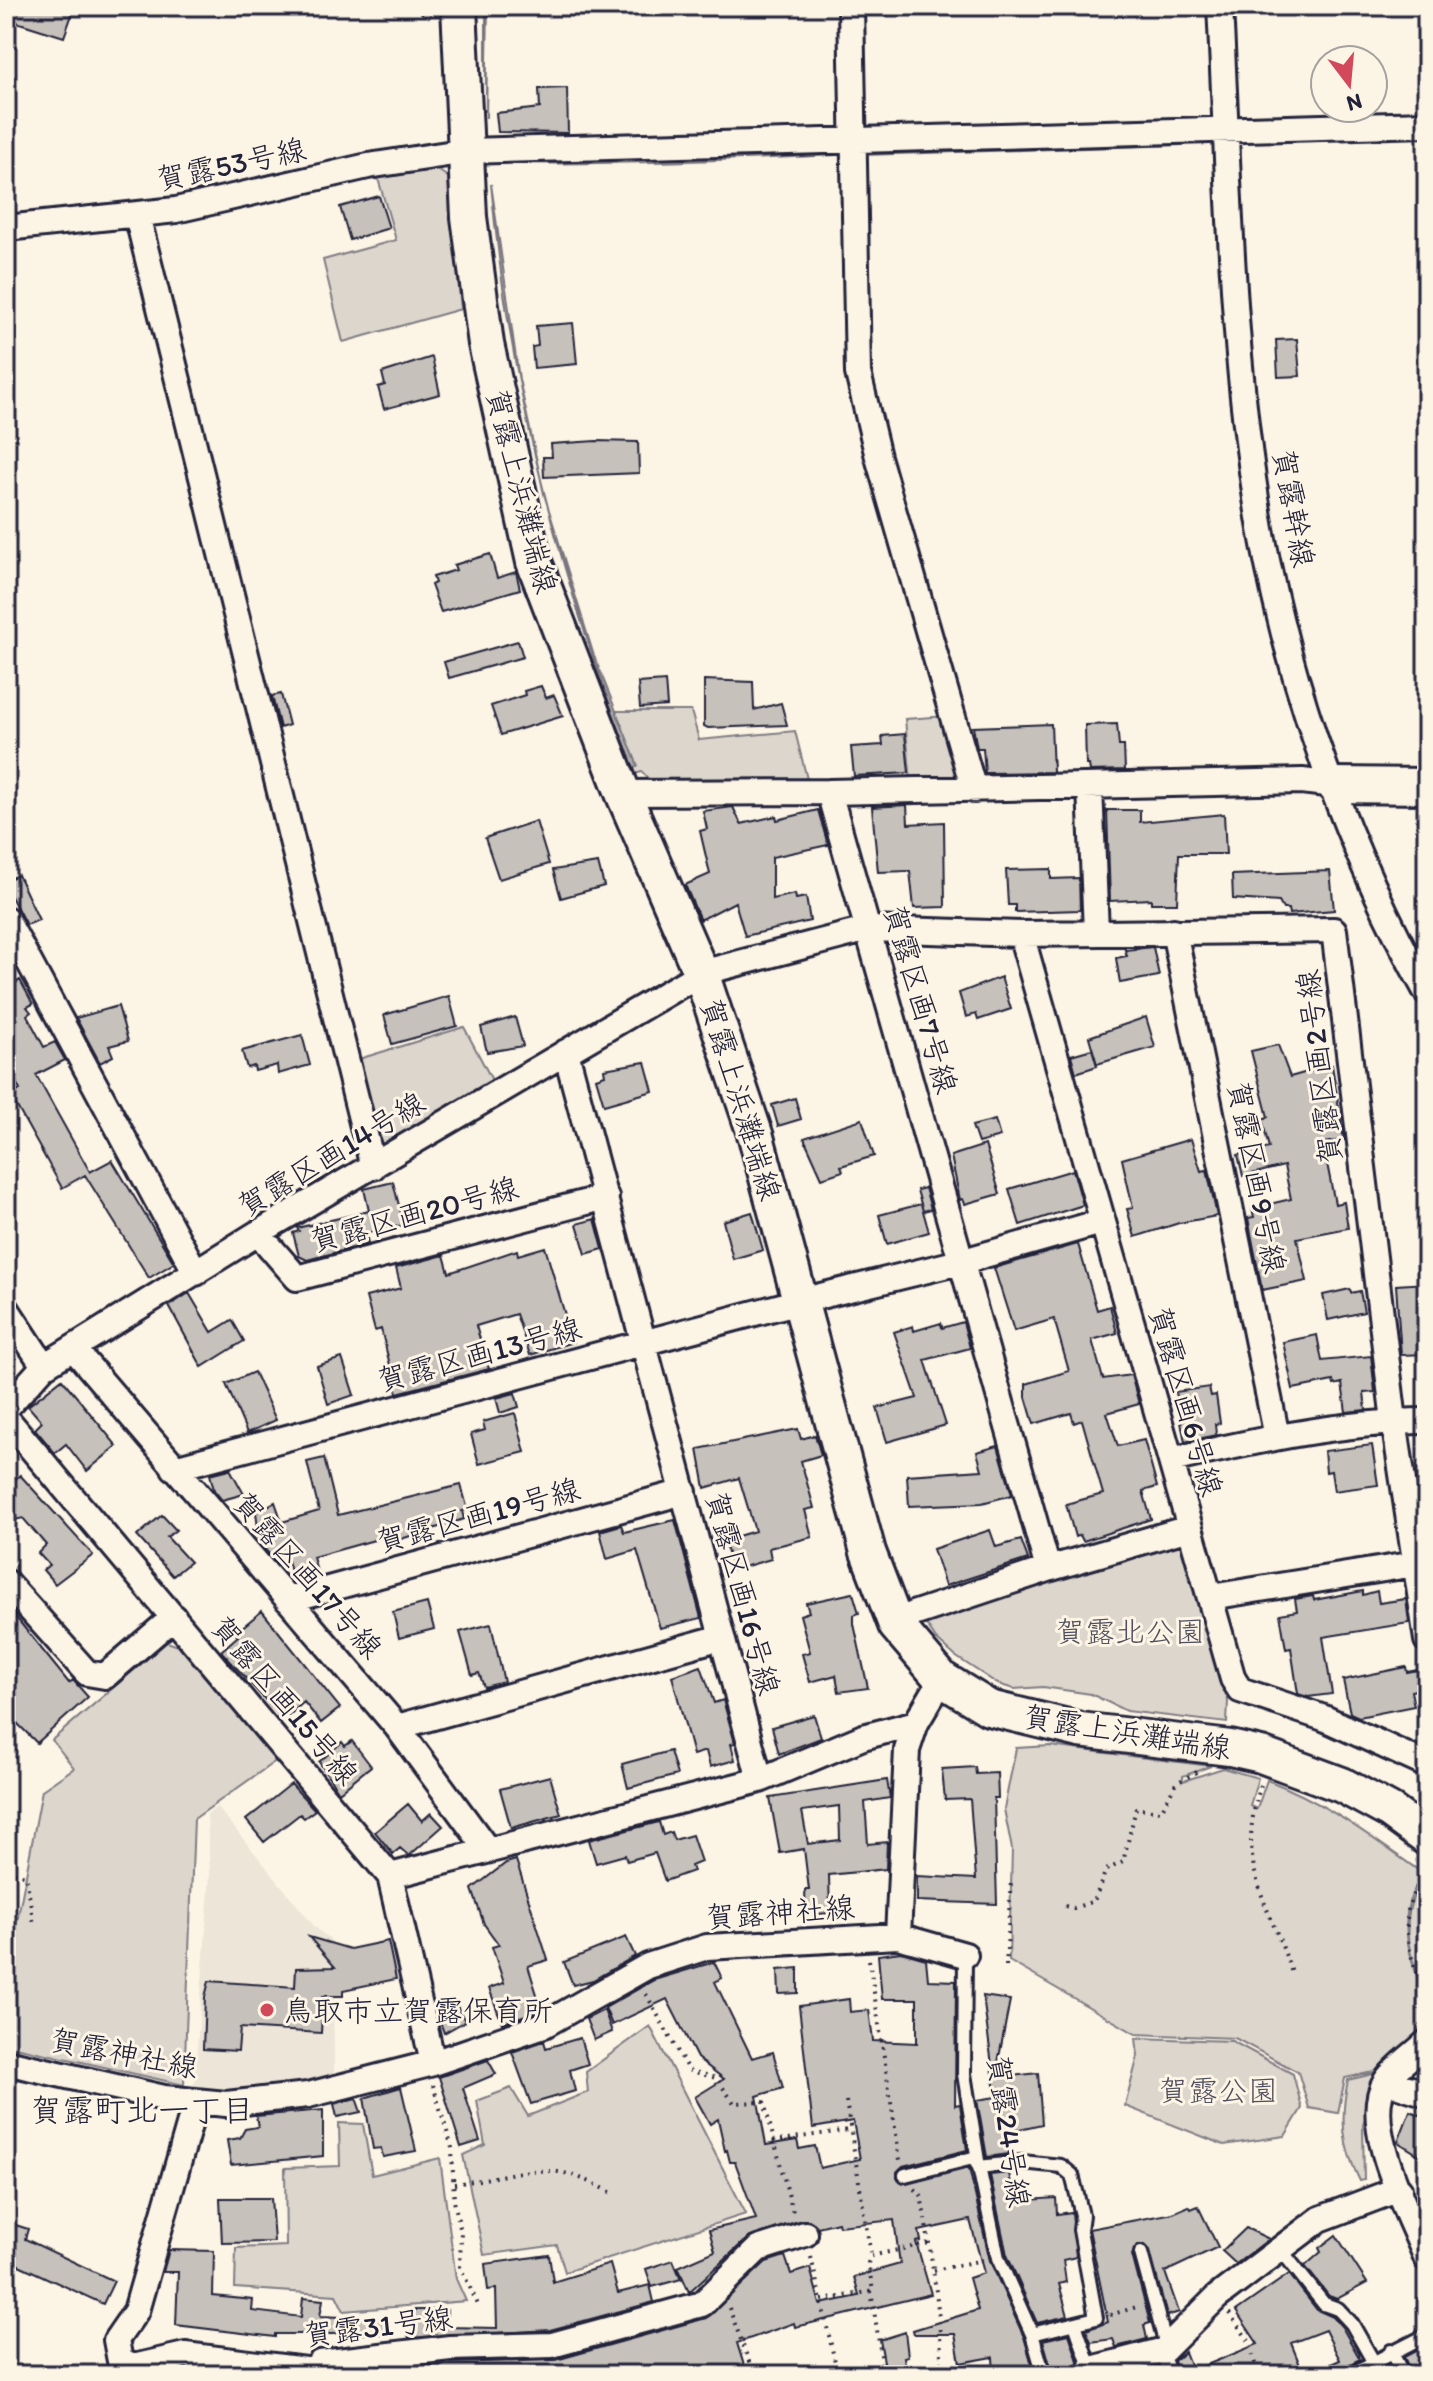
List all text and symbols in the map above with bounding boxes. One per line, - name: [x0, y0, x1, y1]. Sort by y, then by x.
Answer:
- north arrow: [1309, 44, 1389, 124]
- text: N: [1344, 88, 1365, 118]
- street label: 賀露53号線: [153, 130, 309, 198]
- street label: 賀露上浜灘端線: [479, 385, 565, 597]
- street label: 賀露幹線: [1265, 446, 1323, 570]
- street label: 賀露区画7号線: [876, 900, 966, 1098]
- street label: 賀露区画2号線: [1289, 968, 1349, 1166]
- street label: 賀露上浜灘端線: [693, 993, 789, 1205]
- street label: 賀露区画9号線: [1220, 1077, 1294, 1277]
- street label: 賀露区画14号線: [231, 1084, 431, 1224]
- street label: 賀露区画20号線: [306, 1168, 522, 1260]
- street label: 賀露区画6号線: [1141, 1302, 1231, 1500]
- street label: 賀露区画13号線: [373, 1309, 585, 1399]
- street label: 賀露区画19号線: [372, 1470, 584, 1560]
- street label: 賀露区画17号線: [226, 1484, 390, 1666]
- street label: 賀露区画16号線: [698, 1487, 788, 1699]
- street label: 賀露区画15号線: [203, 1608, 367, 1792]
- park label: 賀露北公園: [1055, 1613, 1205, 1650]
- street label: 賀露上浜灘端線: [1020, 1697, 1234, 1767]
- street label: 賀露神社線: [704, 1888, 856, 1936]
- place label: 鳥取市立賀露保育所: [283, 1992, 553, 2029]
- marker: 鳥取市立賀露保育所: [258, 2001, 276, 2019]
- street label: 賀露神社線: [47, 2021, 201, 2085]
- street label: 賀露24号線: [980, 2052, 1038, 2210]
- park label: 賀露公園: [1158, 2072, 1278, 2109]
- district label: 賀露町北一丁目: [30, 2091, 254, 2129]
- street label: 賀露31号線: [301, 2298, 455, 2354]

